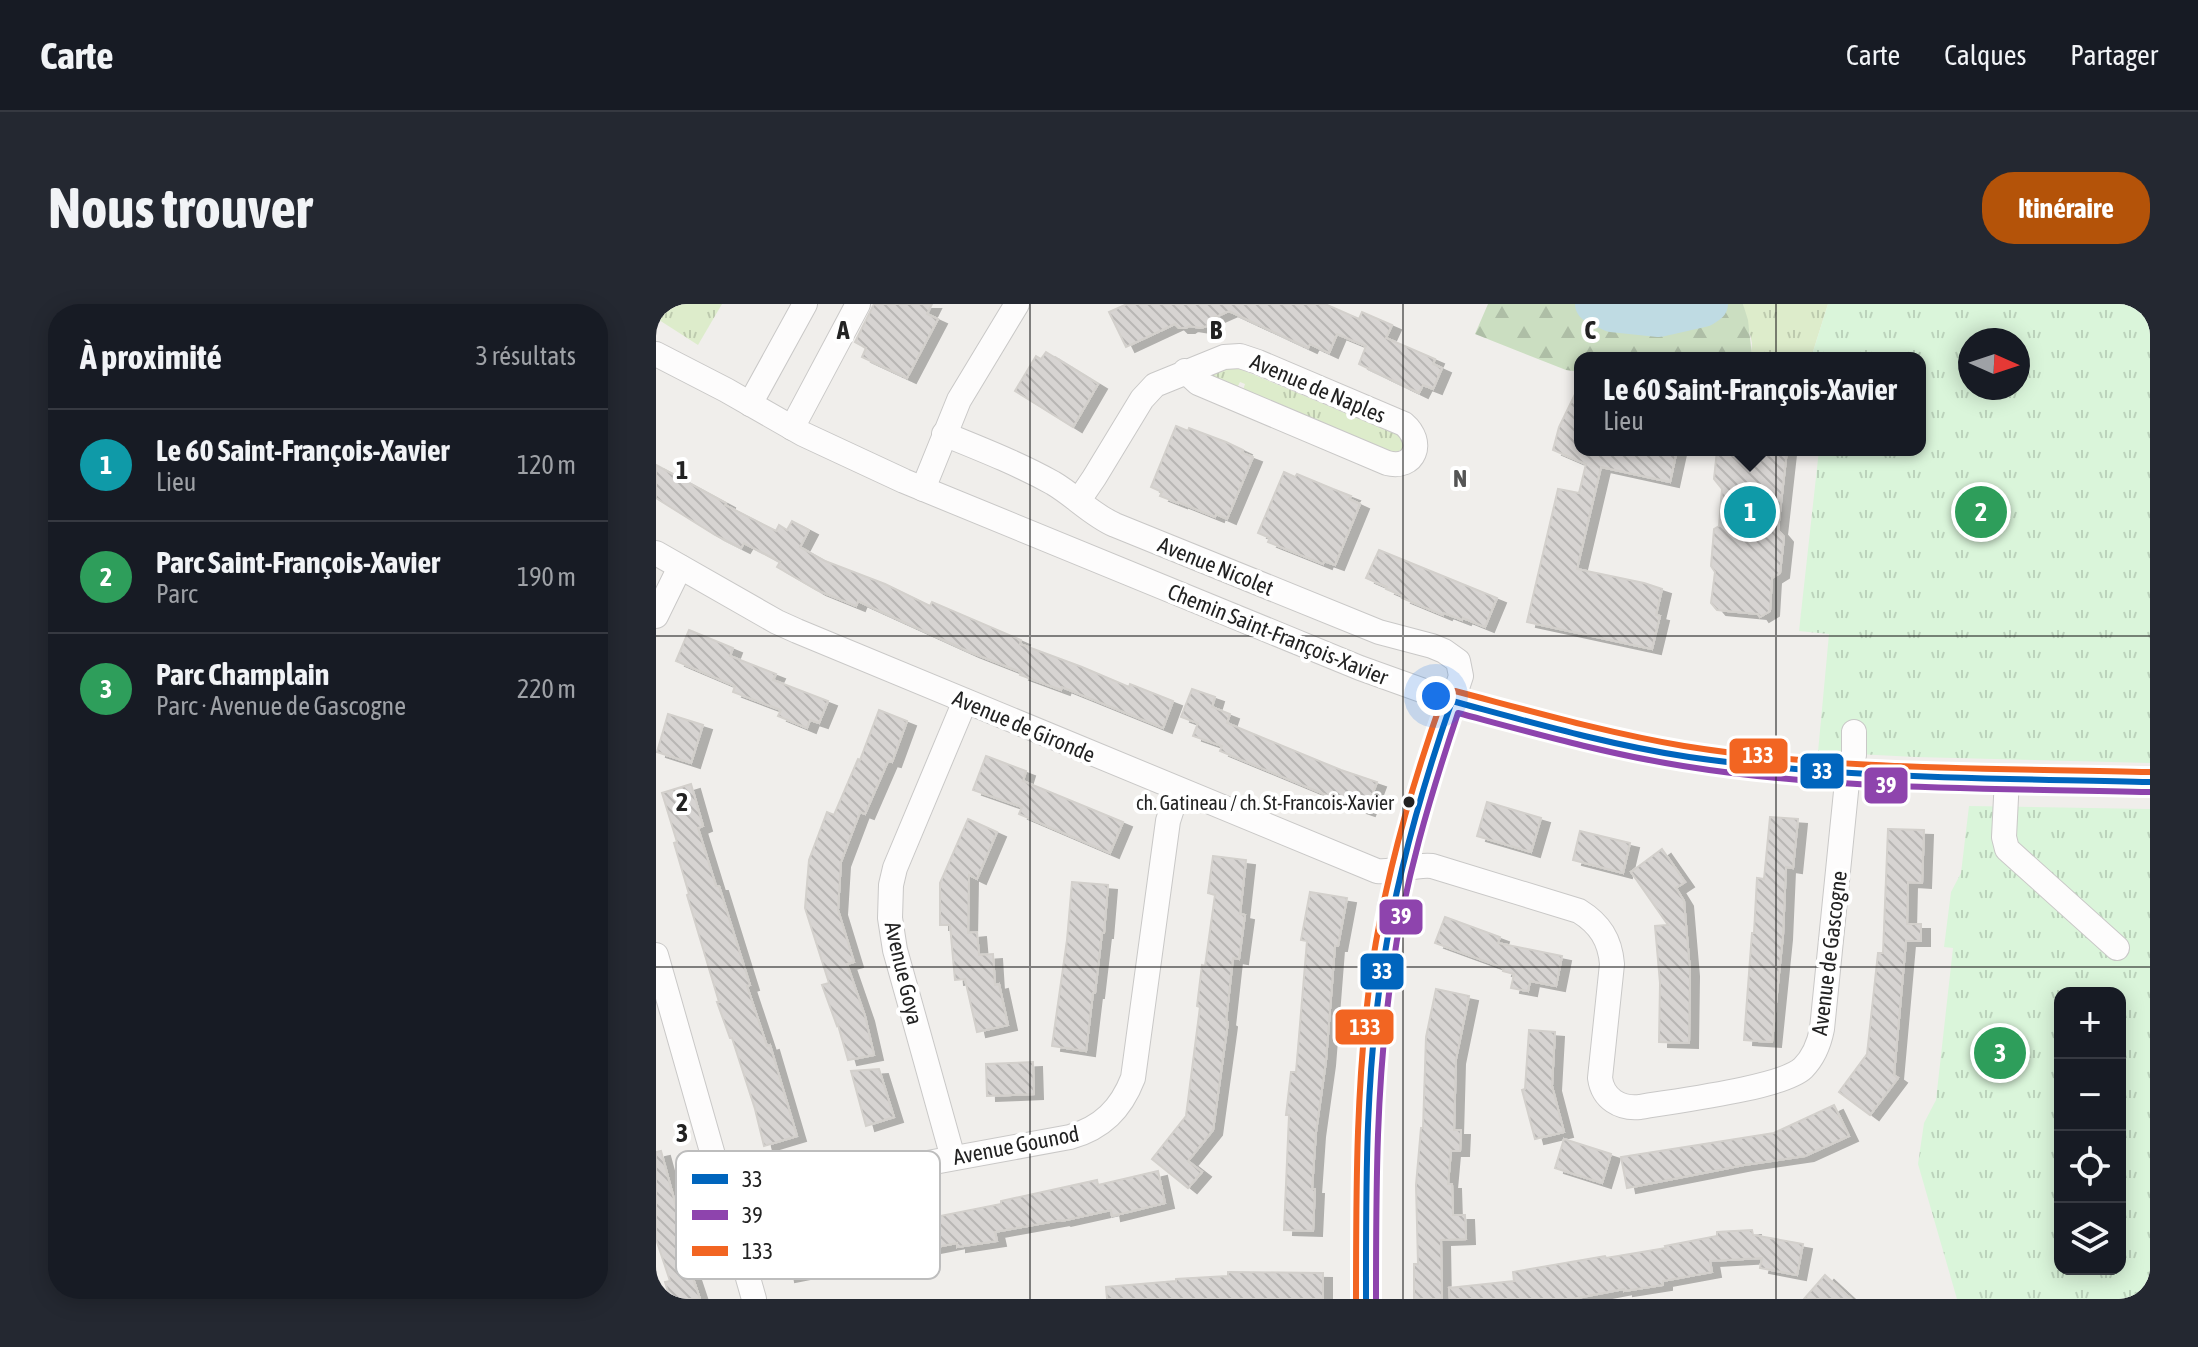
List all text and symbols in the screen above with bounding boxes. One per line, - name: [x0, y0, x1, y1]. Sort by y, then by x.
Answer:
- text: Carte: [40, 34, 113, 77]
- text: Carte: [1846, 39, 1900, 71]
- text: Calques: [1944, 39, 2026, 71]
- text: Partager: [2070, 39, 2158, 71]
- button: Itinéraire: [1982, 172, 2150, 244]
- text: Nous trouver: [48, 176, 312, 240]
- text: A: [836, 315, 850, 345]
- text: B: [1210, 315, 1223, 345]
- text: C: [1584, 315, 1596, 345]
- north arrow: [1958, 328, 2030, 400]
- text: À proximité: [80, 337, 222, 376]
- text: 3 résultats: [476, 341, 576, 371]
- street label: Avenue de Naples: [1246, 348, 1390, 428]
- popup: [1574, 352, 1926, 456]
- text: Le 60 Saint-François-Xavier: [1603, 372, 1897, 406]
- text: Lieu: [1603, 406, 1644, 436]
- text: Le 60 Saint-François-Xavier: [156, 433, 449, 467]
- text: 1: [100, 450, 112, 480]
- text: 120 m: [517, 450, 576, 480]
- text: 1: [676, 455, 688, 485]
- district label: N: [1453, 465, 1467, 492]
- text: Lieu: [156, 467, 196, 497]
- pin: 1: [1724, 482, 1776, 542]
- pin: 2: [1955, 482, 2007, 542]
- street label: Avenue Nicolet: [1154, 531, 1278, 601]
- text: Parc Saint-François-Xavier: [156, 545, 440, 579]
- text: 2: [100, 562, 112, 592]
- text: 190 m: [517, 562, 576, 592]
- street label: Chemin Saint-François-Xavier: [1164, 578, 1392, 690]
- text: Parc: [156, 579, 198, 609]
- text: Parc Champlain: [156, 657, 329, 691]
- text: 3: [100, 674, 112, 704]
- text: 220 m: [517, 674, 576, 704]
- your location: [1416, 676, 1456, 716]
- street label: Avenue de Gironde: [949, 684, 1099, 768]
- text: Parc · Avenue de Gascogne: [156, 691, 406, 721]
- line badge: 133: [1728, 737, 1789, 775]
- text: 133: [1742, 742, 1774, 768]
- line badge: 33: [1799, 752, 1845, 790]
- text: 33: [1812, 758, 1832, 784]
- line badge: 39: [1863, 766, 1909, 805]
- text: 39: [1876, 772, 1896, 798]
- text: 2: [676, 787, 688, 817]
- place label: ch. Gatineau / ch. St-Francois-Xavier: [1136, 791, 1395, 814]
- marker: ch. Gatineau / ch. St-Francois-Xavier: [1401, 794, 1417, 810]
- street label: Avenue de Gascogne: [1806, 869, 1852, 1037]
- line badge: 39: [1378, 898, 1424, 936]
- text: 39: [1391, 903, 1411, 929]
- street label: Avenue Goya: [880, 919, 928, 1027]
- line badge: 33: [1359, 952, 1405, 991]
- text: 33: [1372, 958, 1392, 984]
- map controls: [2054, 987, 2126, 1275]
- button: +: [2054, 987, 2126, 1059]
- line badge: 133: [1334, 1008, 1395, 1046]
- text: 133: [1349, 1014, 1381, 1040]
- pin: 3: [1974, 1023, 2026, 1083]
- button: −: [2054, 1059, 2126, 1131]
- text: 3: [676, 1118, 688, 1148]
- street label: Avenue Gounod: [951, 1120, 1081, 1170]
- button: locate: [2054, 1131, 2126, 1203]
- legend: [676, 1151, 940, 1279]
- text: 33: [742, 1166, 763, 1192]
- text: 39: [742, 1202, 763, 1228]
- button: layers: [2054, 1203, 2126, 1275]
- text: 133: [742, 1238, 773, 1264]

